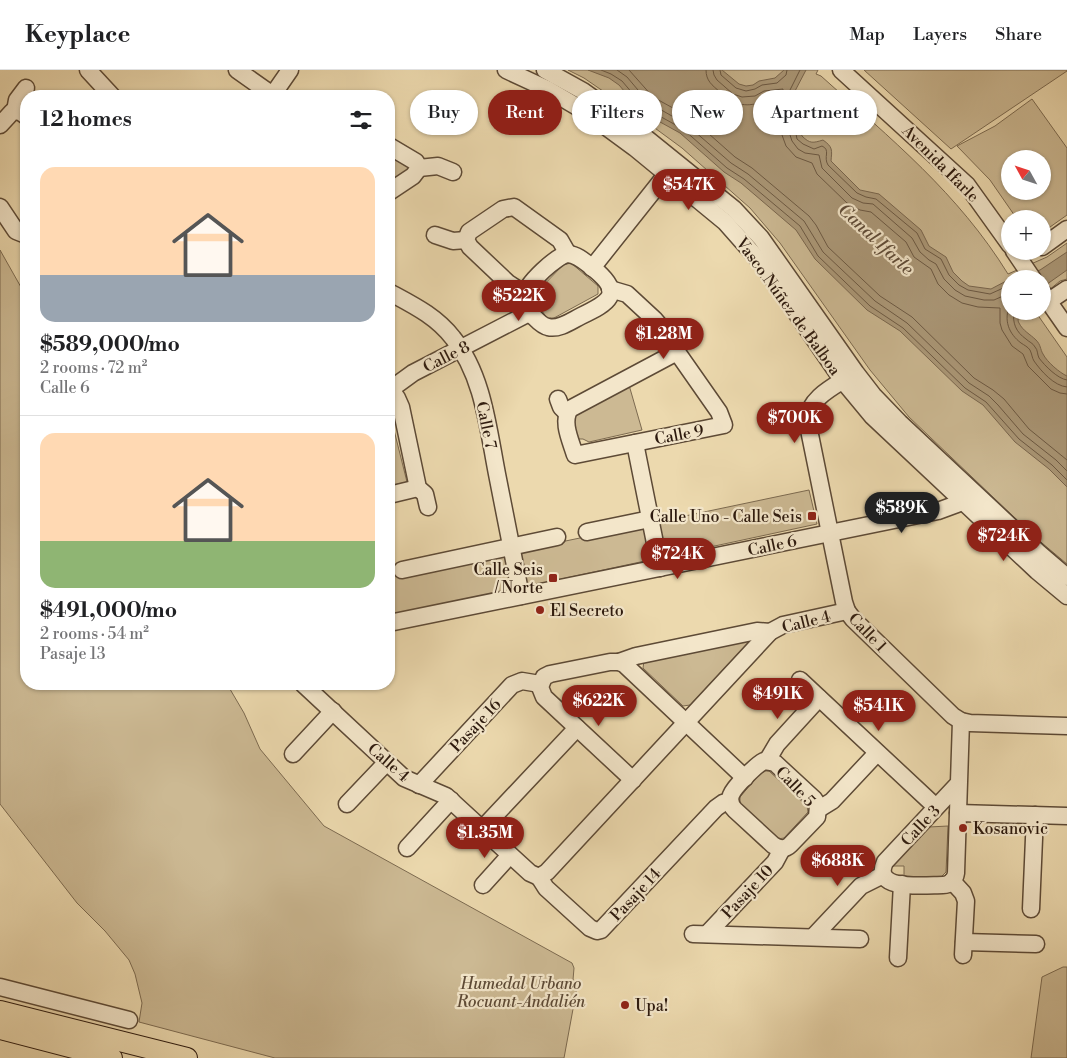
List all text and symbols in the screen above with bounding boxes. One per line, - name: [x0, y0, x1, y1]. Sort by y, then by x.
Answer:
- text: Keyplace: [25, 20, 130, 50]
- text: Map: [850, 23, 885, 46]
- text: Layers: [913, 23, 967, 46]
- text: Share: [995, 23, 1042, 46]
- chip: Buy: [410, 90, 478, 135]
- chip: Rent: [488, 90, 562, 135]
- chip: Filters: [572, 90, 662, 135]
- chip: New: [672, 90, 743, 135]
- chip: Apartment: [753, 90, 877, 135]
- icon: filters: [347, 106, 375, 134]
- text: 12 homes: [40, 107, 132, 133]
- street label: Avenida Ifarle: [897, 120, 983, 206]
- north arrow: [1001, 150, 1051, 200]
- map controls: [1001, 150, 1051, 320]
- pin: $547K: [654, 168, 724, 211]
- text: $547K: [663, 175, 715, 195]
- water label: Canal Ifarle: [833, 198, 919, 281]
- icon: home: [163, 200, 253, 290]
- button: +: [1001, 210, 1051, 260]
- street label: Vasco Núñez de Balboa: [731, 233, 846, 380]
- button: −: [1001, 270, 1051, 320]
- pin: $522K: [484, 280, 554, 322]
- text: $522K: [493, 286, 545, 306]
- pin: $1.28M: [623, 318, 705, 360]
- text: $1.28M: [636, 324, 692, 344]
- text: $589,000/mo: [40, 332, 180, 358]
- street label: Calle 8: [420, 337, 473, 377]
- text: 2 rooms · 72 m²: [40, 358, 147, 378]
- text: Calle 6: [40, 378, 90, 398]
- street label: Calle 7: [471, 400, 501, 451]
- pin: $700K: [760, 402, 830, 444]
- text: $700K: [768, 408, 822, 428]
- street label: Calle 9: [653, 420, 706, 450]
- icon: home: [163, 465, 253, 555]
- pin: $589K: [867, 492, 937, 534]
- text: $589K: [876, 498, 928, 518]
- place label: Calle Uno - Calle Seis: [650, 507, 802, 527]
- marker: Calle Uno - Calle Seis: [806, 510, 818, 522]
- pin: $724K: [969, 520, 1039, 562]
- text: $724K: [978, 526, 1030, 546]
- street label: Calle 6: [746, 531, 799, 561]
- pin: $724K: [643, 538, 713, 580]
- text: $724K: [652, 544, 704, 564]
- place label: Calle Seis / Norte: [474, 560, 543, 598]
- marker: Calle Seis / Norte: [547, 572, 559, 584]
- text: $491,000/mo: [40, 598, 177, 624]
- place label: El Secreto: [550, 601, 624, 621]
- marker: El Secreto: [534, 604, 546, 616]
- street label: Calle 4: [780, 606, 833, 638]
- street label: Calle 1: [844, 609, 891, 657]
- text: 2 rooms · 54 m²: [40, 624, 149, 644]
- text: Pasaje 13: [40, 644, 106, 664]
- pin: $491K: [743, 678, 813, 720]
- pin: $622K: [564, 684, 634, 727]
- text: $491K: [753, 684, 803, 704]
- pin: $541K: [844, 690, 914, 732]
- text: $622K: [573, 691, 625, 711]
- street label: Pasaje 16: [446, 695, 506, 757]
- text: $541K: [854, 696, 904, 716]
- street label: Calle 4: [363, 739, 414, 787]
- street label: Calle 5: [771, 762, 820, 811]
- street label: Calle 3: [897, 801, 945, 850]
- pin: $1.35M: [444, 816, 526, 859]
- place label: Kosanovic: [973, 819, 1048, 839]
- marker: Kosanovic: [957, 822, 969, 834]
- text: $1.35M: [457, 823, 513, 843]
- pin: $688K: [803, 844, 873, 887]
- text: $688K: [812, 851, 864, 871]
- street label: Pasaje 10: [718, 860, 778, 923]
- street label: Pasaje 14: [606, 864, 666, 925]
- park label: Humedal Urbano Rocuant-Andalién: [456, 974, 586, 1012]
- place label: Upa!: [635, 996, 668, 1016]
- marker: Upa!: [619, 999, 631, 1011]

